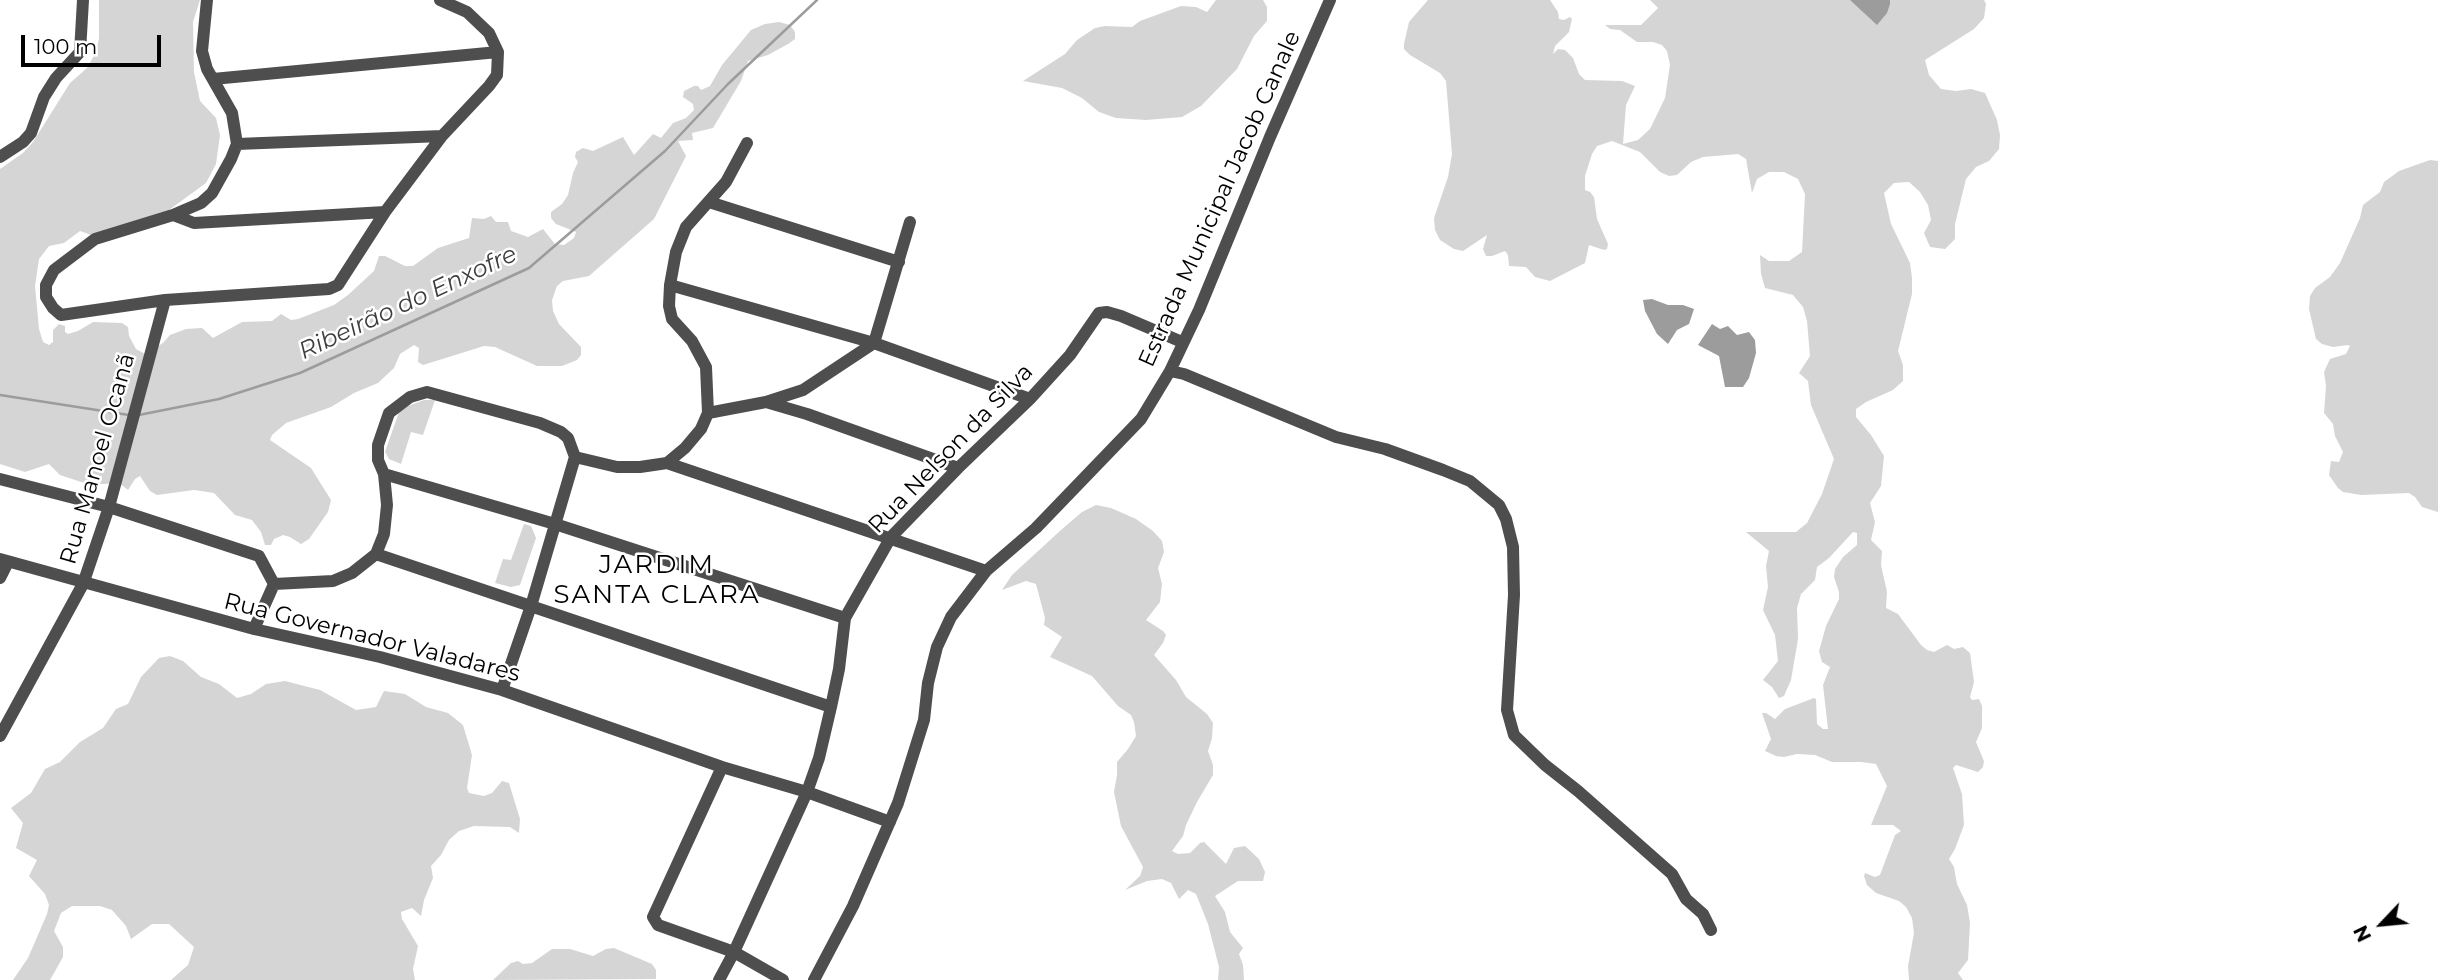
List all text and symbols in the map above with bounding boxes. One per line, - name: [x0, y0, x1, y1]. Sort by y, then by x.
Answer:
- scale bar: [24, 21, 164, 65]
- street label: Estrada Municipal Jacob Canale: [1133, 27, 1307, 371]
- text: 100 m: [34, 34, 97, 59]
- water label: Ribeirão do Enxofre: [294, 240, 522, 366]
- street label: Rua Manoel Ocanã: [55, 350, 141, 568]
- street label: Rua Nelson da Silva: [863, 358, 1039, 540]
- district label: JARDIM SANTA CLARA: [555, 549, 759, 610]
- street label: Rua Governador Valadares: [221, 588, 523, 688]
- north arrow: [2347, 889, 2417, 959]
- text: N: [2349, 921, 2376, 945]

